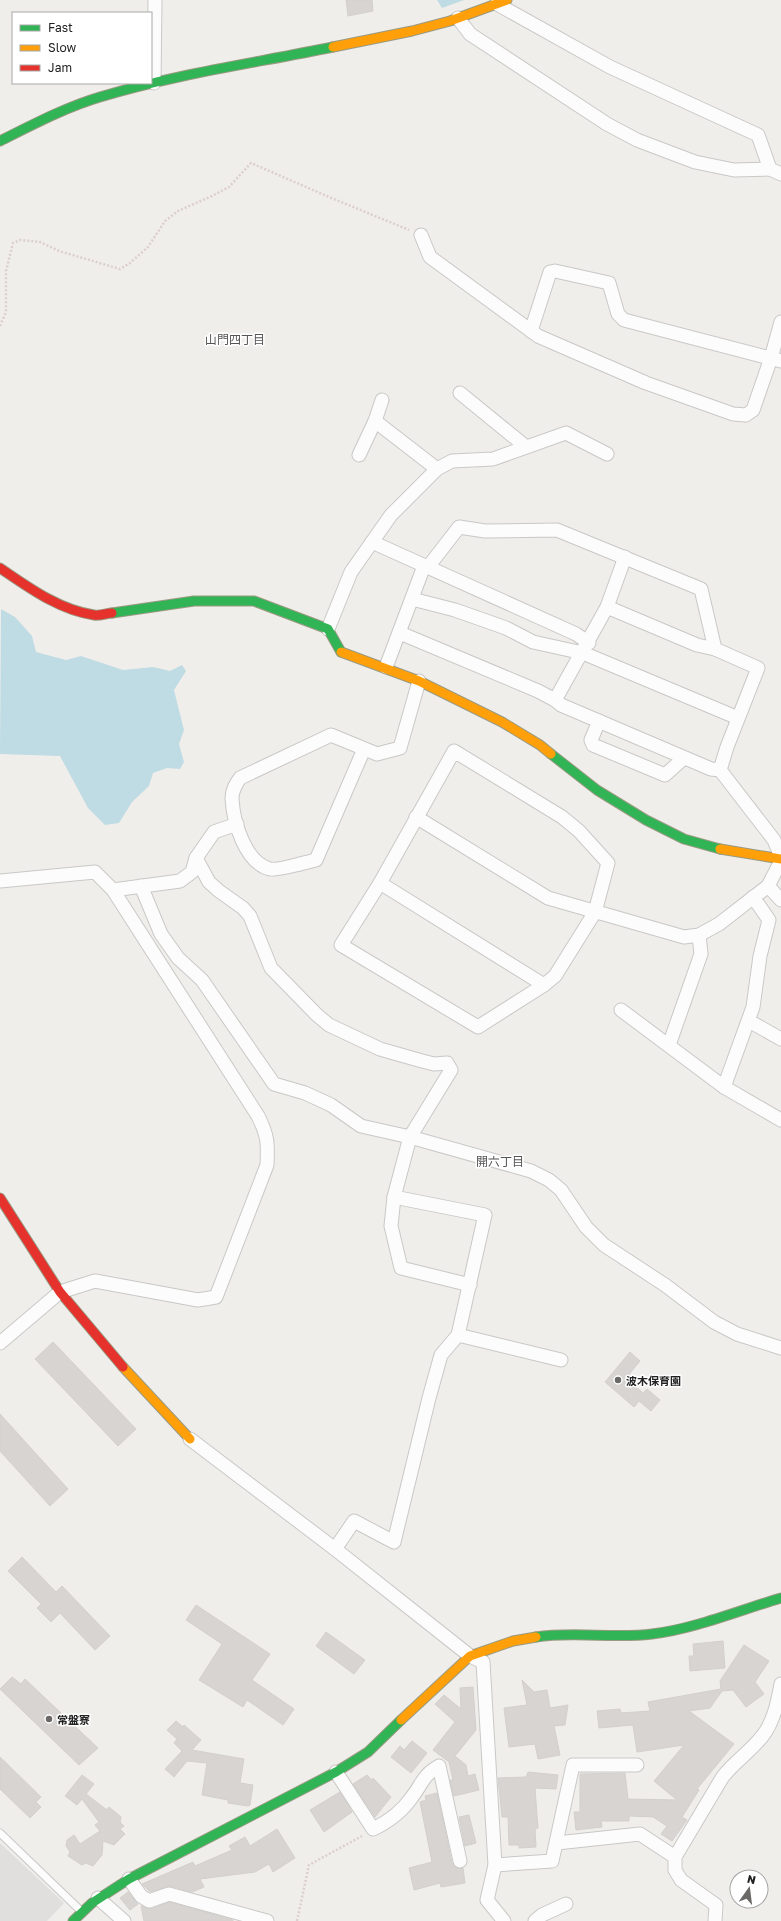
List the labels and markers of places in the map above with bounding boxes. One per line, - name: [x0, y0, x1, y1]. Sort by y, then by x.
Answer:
- place label: 波木保育園: [626, 1374, 681, 1387]
- marker: 波木保育園: [613, 1375, 623, 1385]
- place label: 常盤寮: [57, 1713, 90, 1726]
- marker: 常盤寮: [44, 1714, 54, 1724]

